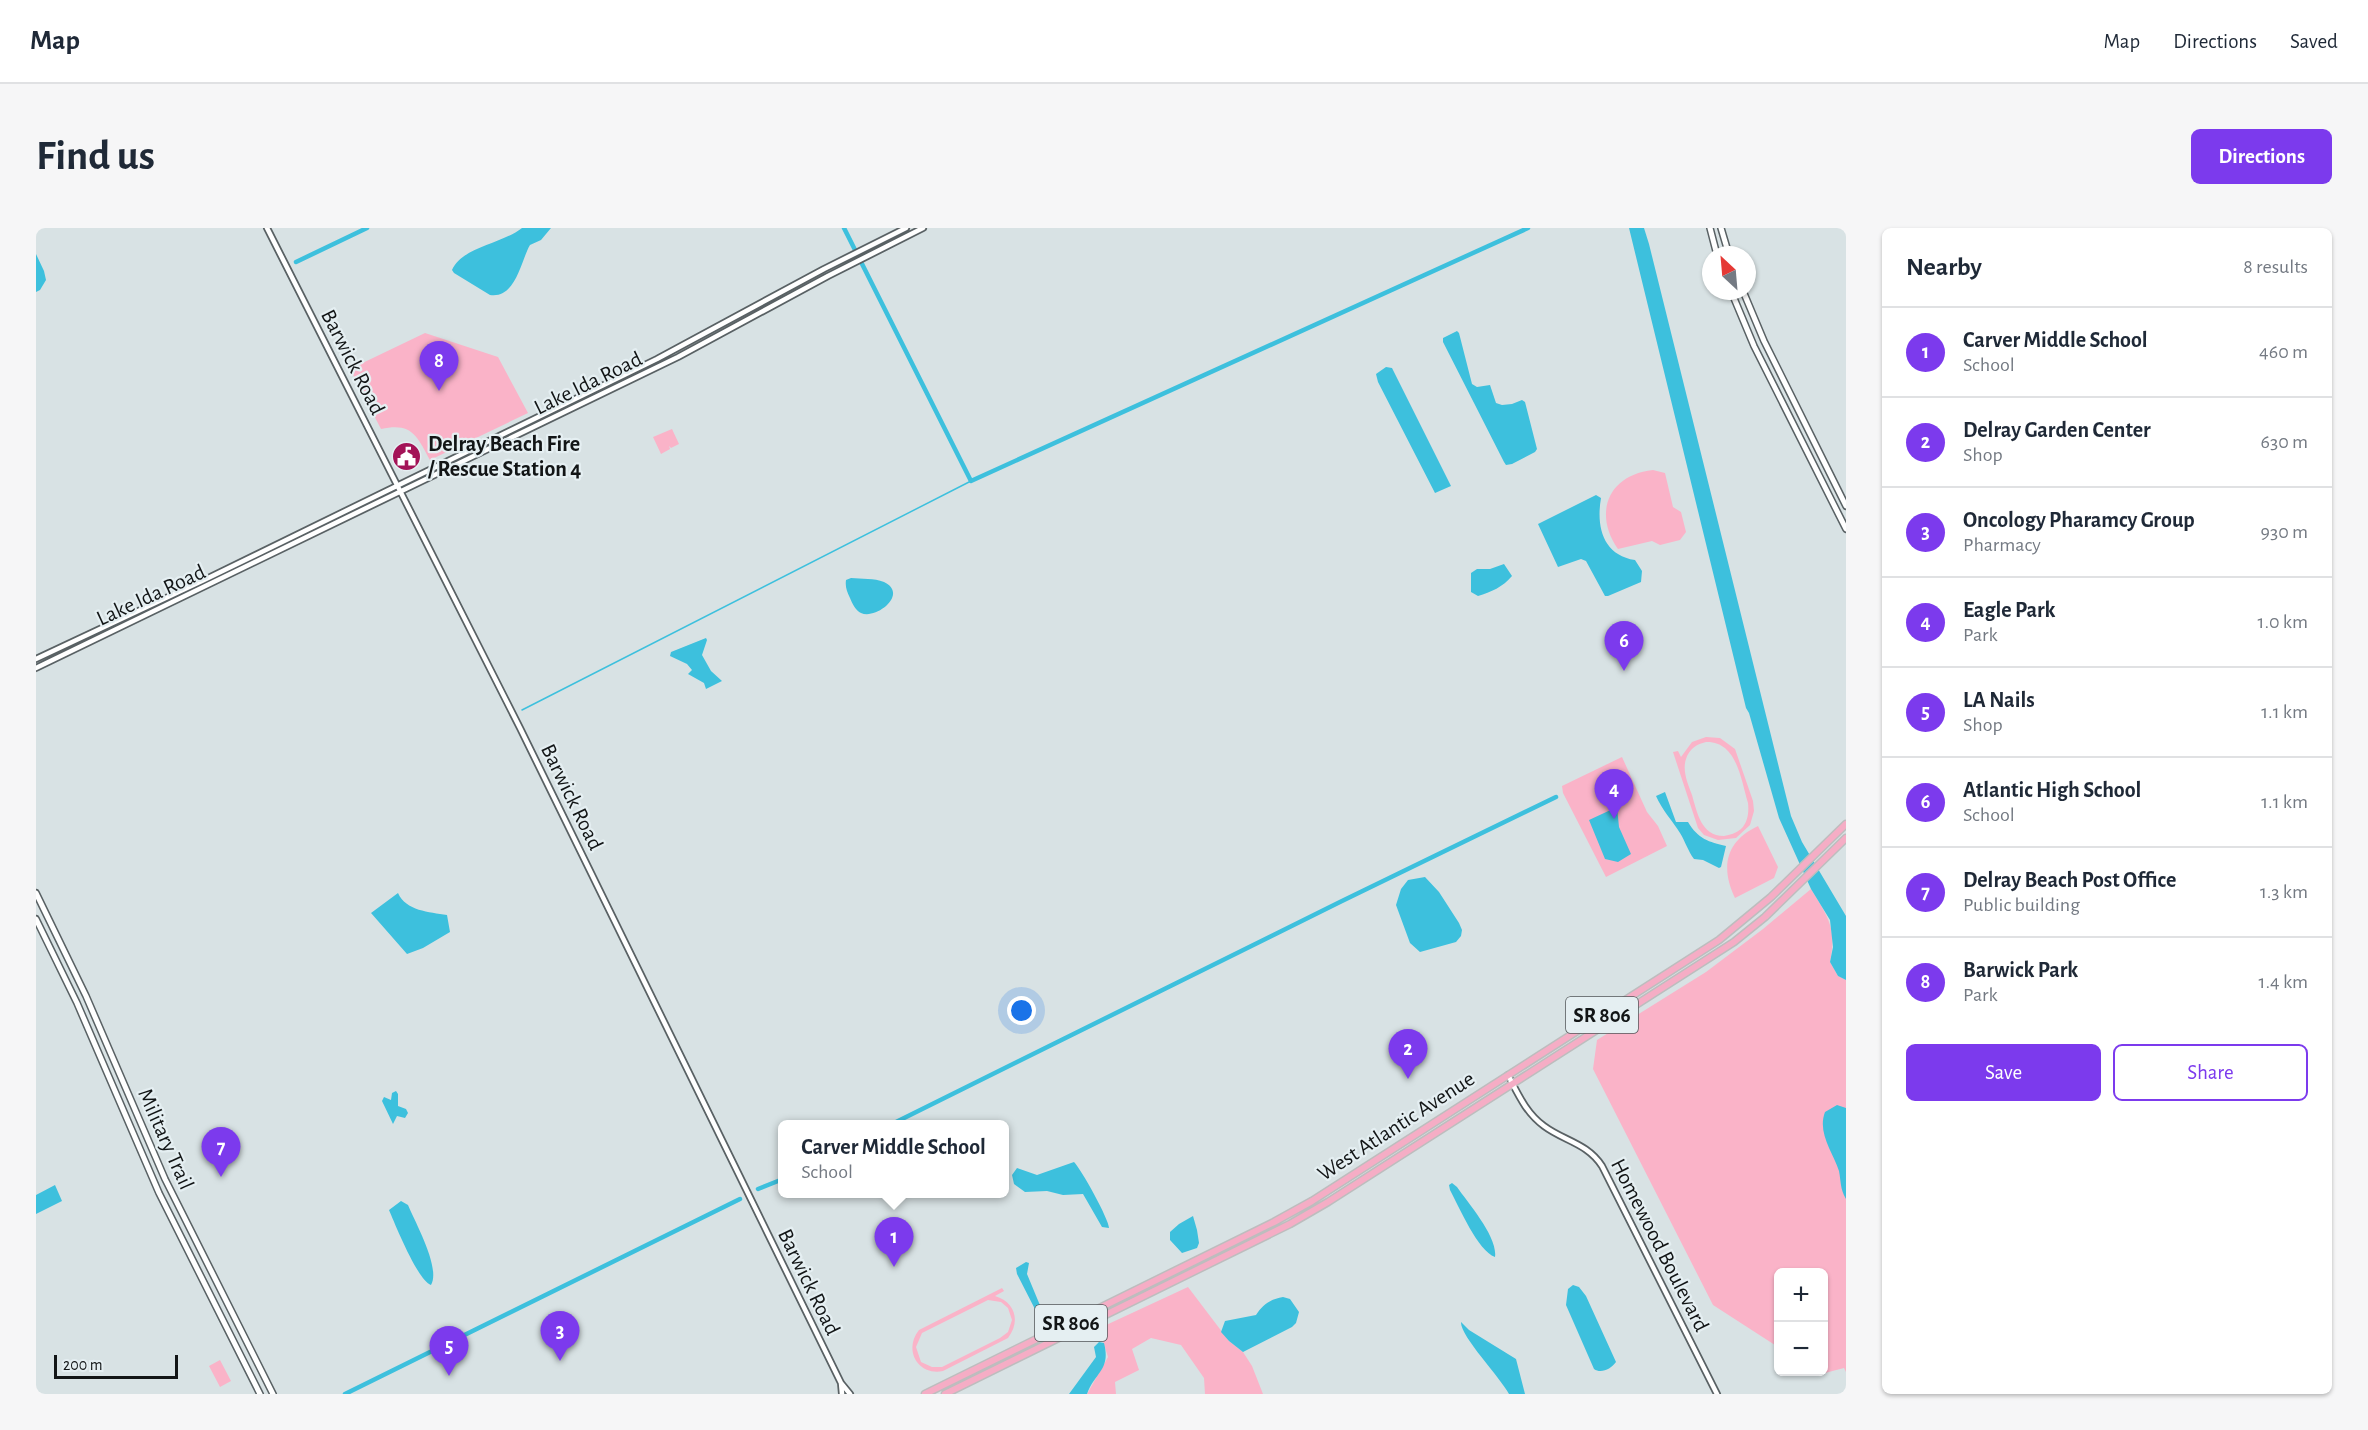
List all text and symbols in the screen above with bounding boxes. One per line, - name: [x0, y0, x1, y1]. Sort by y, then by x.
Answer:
- text: Map: [30, 27, 80, 55]
- text: Map: [2104, 31, 2140, 52]
- text: Directions: [2173, 31, 2257, 52]
- text: Saved: [2290, 31, 2338, 52]
- button: Directions: [2191, 129, 2332, 184]
- text: Find us: [36, 135, 155, 177]
- north arrow: [1702, 246, 1756, 300]
- text: Nearby: [1906, 254, 1982, 280]
- text: 8 results: [2243, 257, 2308, 277]
- street label: Barwick Road: [317, 306, 389, 418]
- text: Carver Middle School: [1963, 329, 2148, 351]
- pin: 8: [420, 342, 458, 391]
- text: 1: [1922, 342, 1929, 362]
- text: 460 m: [2259, 342, 2308, 362]
- street label: Lake Ida Road: [531, 347, 645, 419]
- text: School: [1963, 355, 2015, 375]
- text: Delray Garden Center: [1963, 419, 2151, 441]
- text: 2: [1921, 432, 1930, 452]
- text: 630 m: [2261, 432, 2308, 452]
- place label: Delray Beach Fire / Rescue Station 4: [427, 433, 581, 480]
- public building icon: Delray Beach Fire / Rescue Station 4: [391, 441, 423, 473]
- text: Shop: [1963, 445, 2003, 465]
- text: Oncology Pharamcy Group: [1963, 509, 2195, 531]
- text: 3: [1921, 522, 1930, 542]
- text: 930 m: [2261, 522, 2308, 542]
- text: Pharmacy: [1963, 535, 2041, 555]
- street label: Lake Ida Road: [93, 560, 209, 630]
- text: Eagle Park: [1963, 599, 2055, 621]
- text: 4: [1920, 612, 1931, 632]
- text: 1.0 km: [2258, 612, 2308, 632]
- pin: 6: [1604, 622, 1644, 671]
- text: Park: [1963, 625, 1998, 645]
- text: LA Nails: [1963, 689, 2035, 711]
- text: 5: [1921, 702, 1930, 722]
- text: 1.1 km: [2261, 702, 2308, 722]
- text: Shop: [1963, 715, 2003, 735]
- street label: Barwick Road: [537, 740, 607, 854]
- pin: 4: [1594, 770, 1634, 819]
- text: Atlantic High School: [1963, 779, 2141, 801]
- text: 6: [1921, 792, 1930, 812]
- text: 1.1 km: [2261, 792, 2308, 812]
- text: School: [1963, 805, 2015, 825]
- text: Delray Beach Post Office: [1963, 869, 2176, 891]
- text: 7: [1921, 882, 1930, 902]
- text: 1.3 km: [2260, 882, 2308, 902]
- text: Public building: [1963, 895, 2080, 915]
- text: Barwick Park: [1963, 959, 2078, 981]
- text: 8: [1921, 972, 1930, 992]
- text: 1.4 km: [2259, 972, 2308, 992]
- text: Park: [1963, 985, 1998, 1005]
- your location: [1007, 996, 1036, 1025]
- road number: SR 806: [1566, 997, 1638, 1033]
- pin: 2: [1388, 1030, 1428, 1079]
- button: Save: [1906, 1044, 2101, 1101]
- button: Share: [2113, 1044, 2308, 1101]
- street label: West Atlantic Avenue: [1314, 1067, 1478, 1185]
- street label: Military Trail: [134, 1085, 198, 1193]
- popup: [778, 1120, 1009, 1198]
- pin: 7: [202, 1128, 240, 1177]
- text: Carver Middle School: [801, 1136, 986, 1158]
- street label: Homewood Boulevard: [1607, 1155, 1713, 1335]
- text: School: [801, 1162, 853, 1182]
- pin: 1: [874, 1218, 914, 1267]
- street label: Barwick Road: [774, 1225, 844, 1339]
- map controls: [1774, 1268, 1828, 1376]
- button: +: [1774, 1268, 1828, 1322]
- road number: SR 806: [1035, 1305, 1107, 1341]
- pin: 3: [540, 1312, 580, 1361]
- button: −: [1774, 1322, 1828, 1376]
- pin: 5: [430, 1326, 468, 1376]
- scale bar: [54, 1352, 178, 1380]
- text: 200 m: [63, 1357, 103, 1373]

